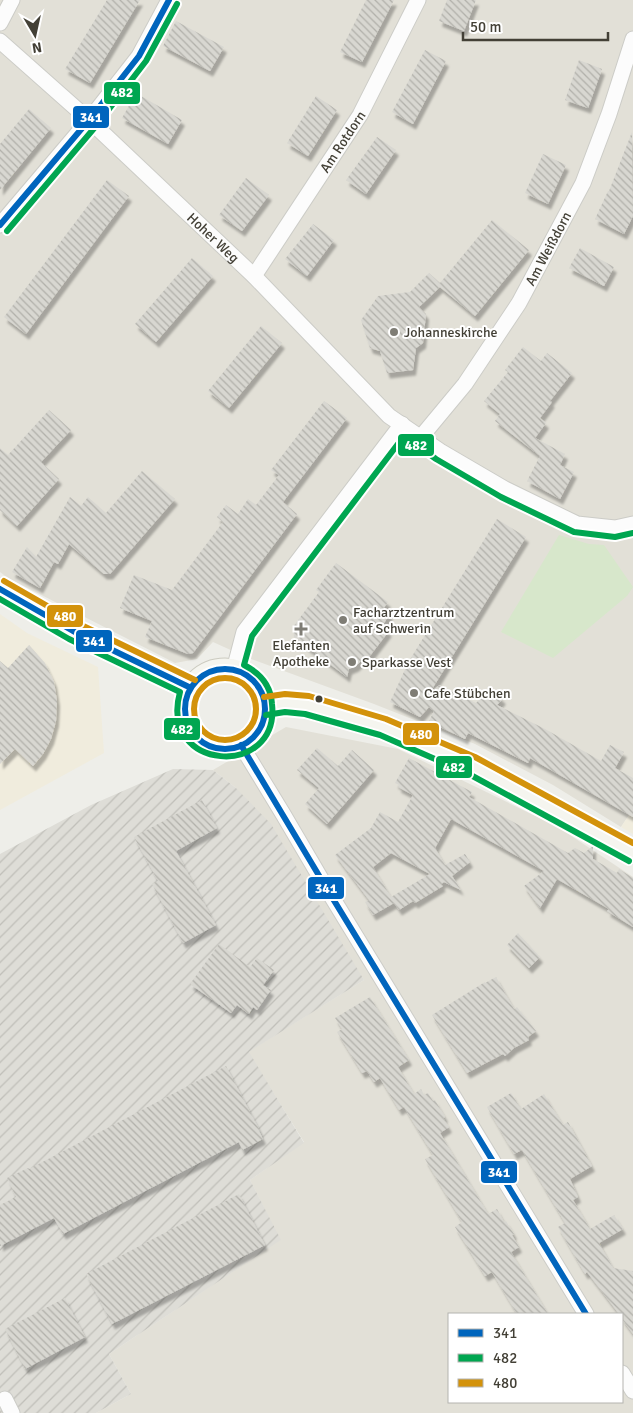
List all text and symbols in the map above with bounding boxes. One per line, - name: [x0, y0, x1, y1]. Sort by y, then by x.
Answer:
- north arrow: [10, 10, 60, 60]
- scale bar: [463, 10, 608, 42]
- text: 50 m: [470, 18, 501, 36]
- text: N: [31, 38, 43, 57]
- line badge: 482: [103, 81, 141, 105]
- text: 482: [111, 84, 133, 101]
- line badge: 341: [72, 105, 110, 129]
- street label: Am Rotdorn: [316, 108, 369, 176]
- text: 341: [80, 109, 103, 126]
- street label: Hoher Weg: [183, 209, 243, 266]
- street label: Am Weißdorn: [522, 209, 575, 289]
- place label: Johanneskirche: [404, 324, 498, 341]
- marker: Johanneskirche: [388, 326, 400, 338]
- line badge: 482: [397, 433, 435, 457]
- text: 482: [405, 437, 427, 454]
- line badge: 480: [46, 604, 84, 628]
- place label: Facharztzentrum auf Schwerin: [353, 604, 454, 637]
- text: 480: [54, 608, 77, 625]
- marker: Facharztzentrum auf Schwerin: [337, 614, 349, 626]
- marker: Elefanten Apotheke: [295, 623, 307, 635]
- line badge: 341: [75, 629, 113, 653]
- text: 341: [83, 633, 106, 650]
- place label: Elefanten Apotheke: [272, 637, 330, 670]
- place label: Sparkasse Vest: [362, 654, 451, 671]
- marker: Sparkasse Vest: [346, 656, 358, 668]
- place label: Cafe Stübchen: [424, 685, 511, 702]
- marker: Cafe Stübchen: [408, 687, 420, 699]
- unlabelled marker: [314, 694, 324, 704]
- line badge: 482: [163, 717, 201, 741]
- text: 482: [171, 721, 193, 738]
- line badge: 480: [402, 722, 440, 746]
- text: 480: [410, 726, 433, 743]
- line badge: 482: [435, 755, 473, 779]
- text: 482: [443, 759, 465, 776]
- line badge: 341: [307, 876, 345, 900]
- text: 341: [315, 880, 338, 897]
- line badge: 341: [480, 1160, 518, 1184]
- text: 341: [488, 1164, 511, 1181]
- legend: [448, 1313, 623, 1403]
- text: 341: [493, 1324, 517, 1342]
- text: 482: [493, 1349, 517, 1367]
- text: 480: [493, 1374, 517, 1392]

